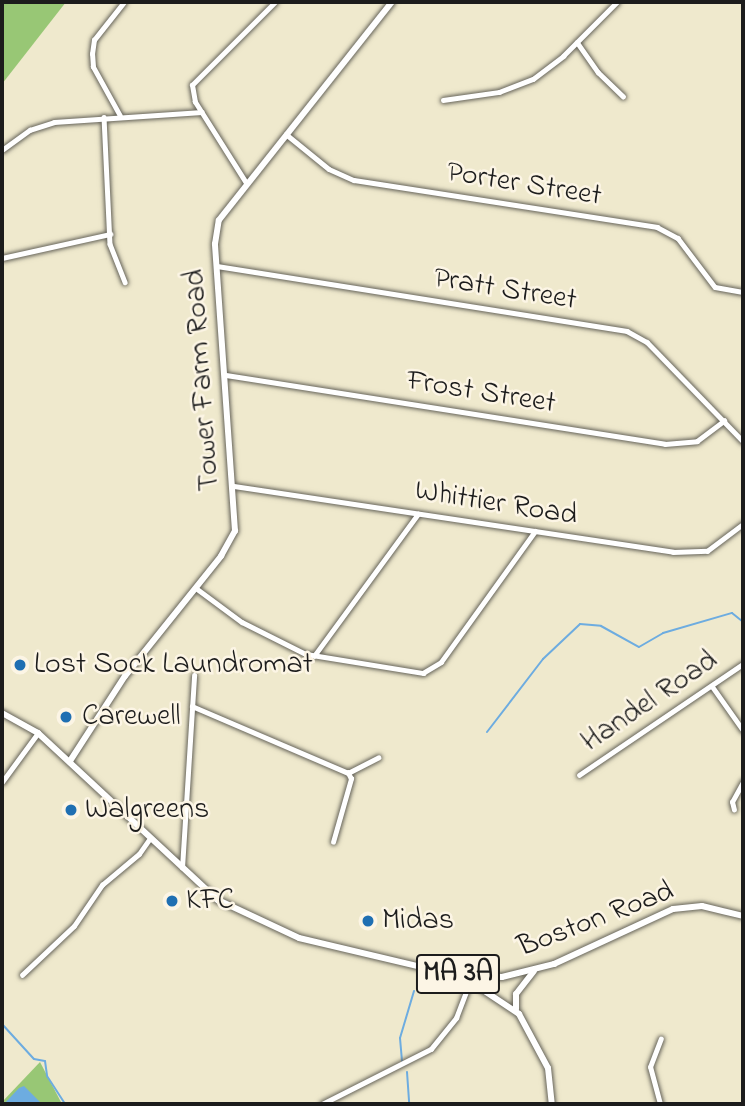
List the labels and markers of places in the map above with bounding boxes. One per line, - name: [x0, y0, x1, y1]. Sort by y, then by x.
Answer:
- place label: Lost Sock Laundromat: [34, 647, 313, 683]
- marker: Lost Sock Laundromat: [12, 657, 28, 673]
- place label: Carewell: [82, 699, 181, 735]
- marker: Carewell: [56, 707, 76, 727]
- place label: Walgreens: [85, 792, 209, 828]
- marker: Walgreens: [63, 802, 79, 818]
- place label: KFC: [186, 883, 234, 919]
- marker: KFC: [164, 893, 180, 909]
- place label: Midas: [382, 903, 454, 939]
- marker: Midas: [360, 913, 376, 929]

